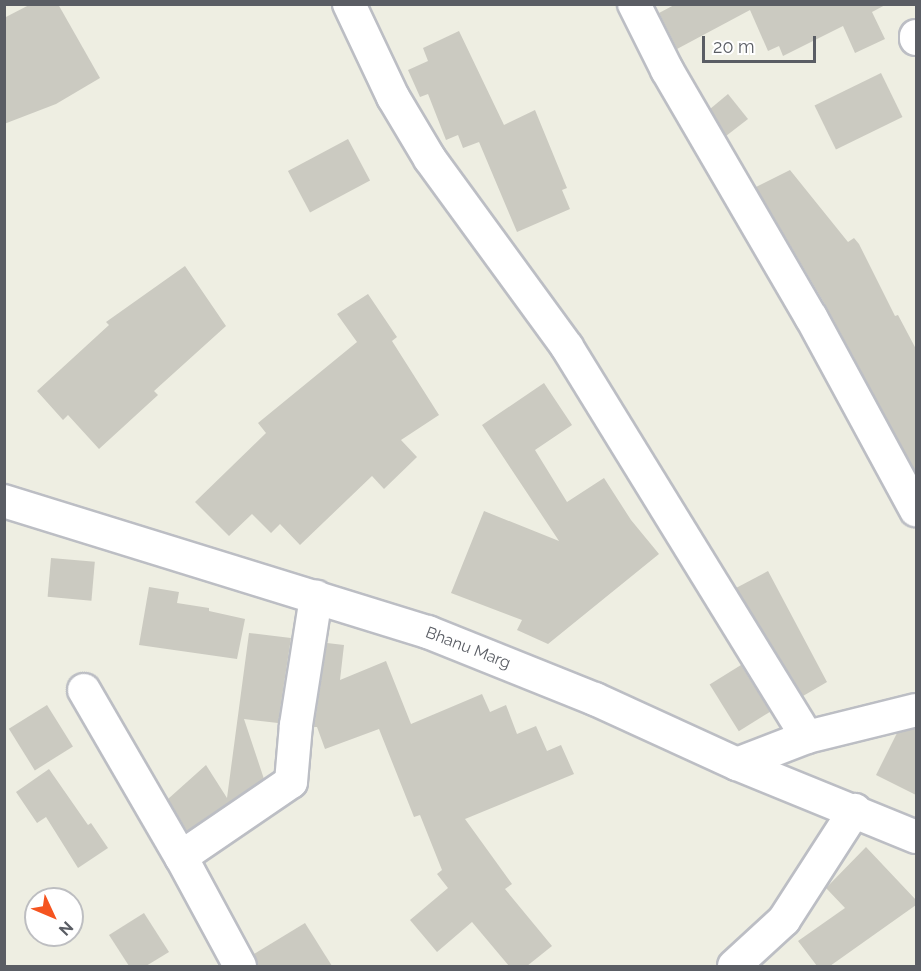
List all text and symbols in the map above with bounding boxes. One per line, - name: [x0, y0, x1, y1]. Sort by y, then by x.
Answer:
- scale bar: [705, 24, 819, 62]
- text: 20 m: [713, 36, 755, 57]
- street label: Bhanu Marg: [423, 623, 513, 673]
- north arrow: [24, 887, 84, 947]
- text: N: [55, 917, 77, 939]

